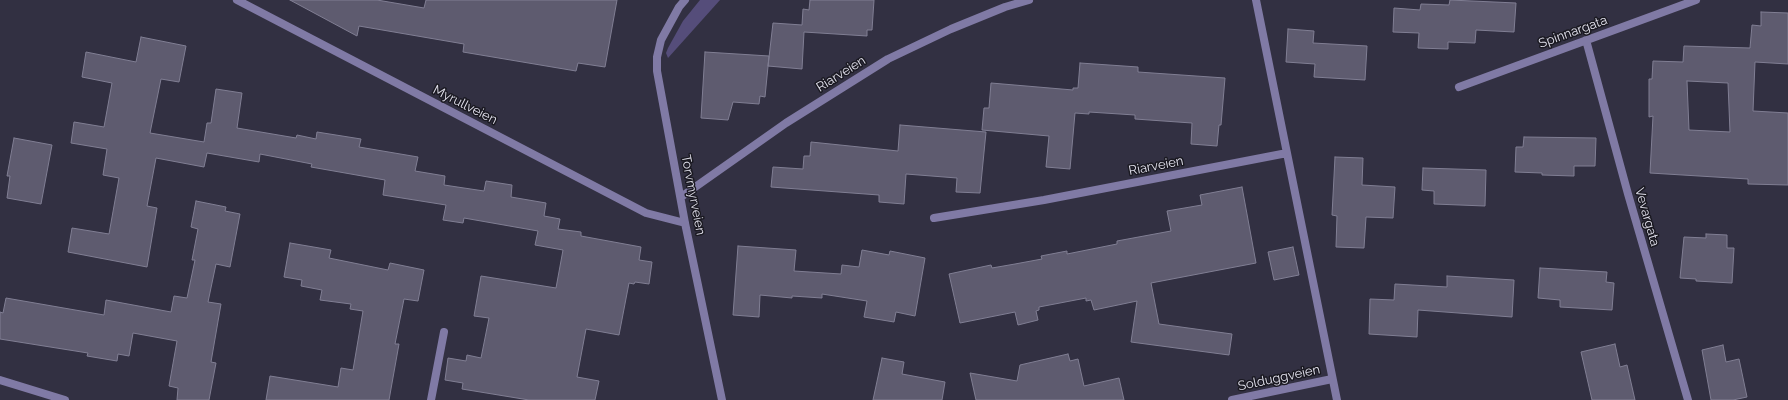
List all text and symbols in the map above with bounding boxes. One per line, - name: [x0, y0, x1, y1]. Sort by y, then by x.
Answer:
- street label: Spinnargata: [1537, 12, 1609, 52]
- street label: Riarveien: [813, 53, 869, 95]
- street label: Myrullveien: [430, 82, 500, 128]
- street label: Riarveien: [1127, 153, 1185, 179]
- street label: Torvmyrveien: [678, 154, 708, 236]
- street label: Vevargata: [1631, 186, 1663, 248]
- street label: Solduggveien: [1237, 362, 1321, 394]

